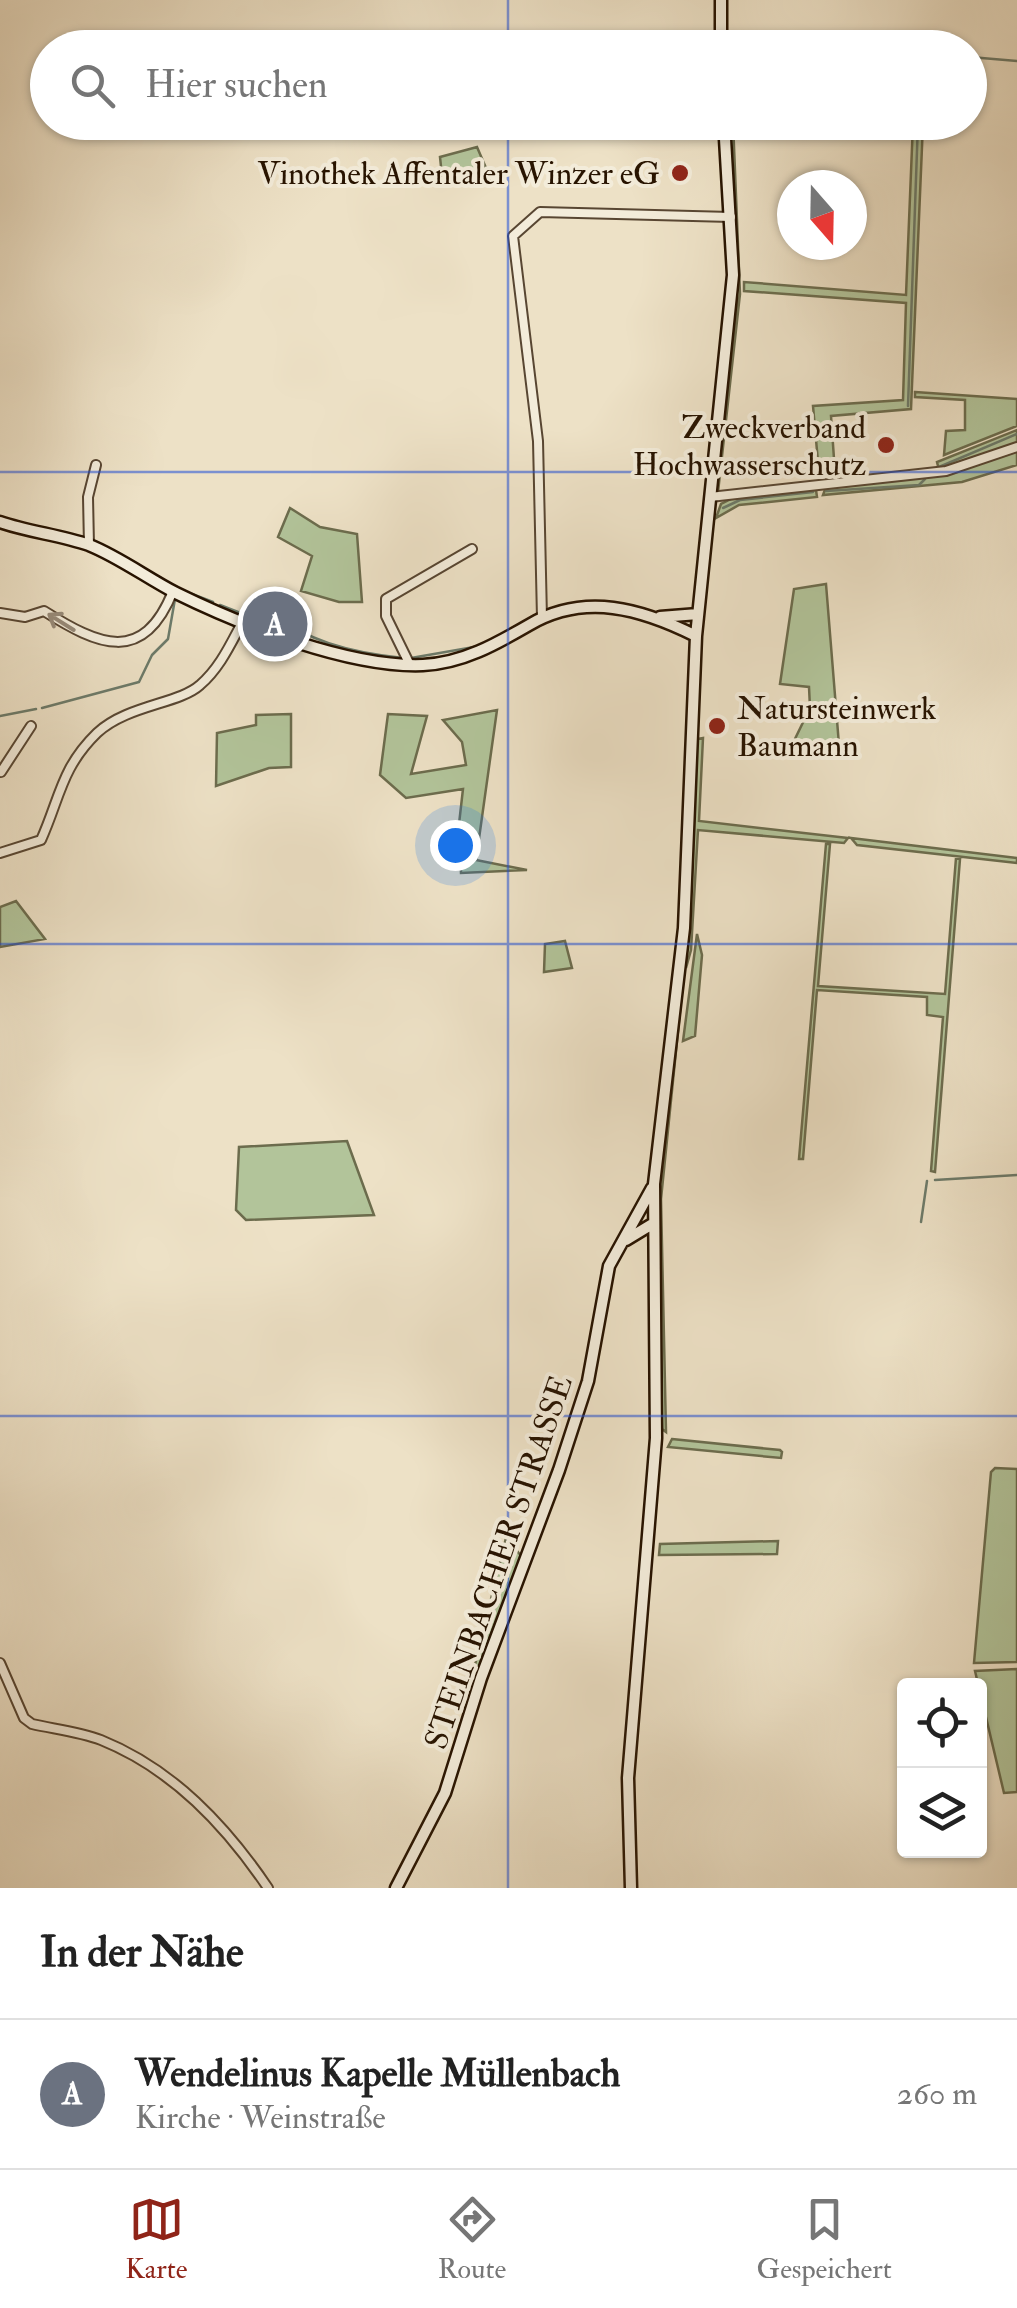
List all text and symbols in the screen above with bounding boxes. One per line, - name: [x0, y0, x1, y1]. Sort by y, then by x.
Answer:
- search box: [30, 30, 987, 140]
- icon: search: [65, 58, 120, 113]
- text: Hier suchen: [145, 61, 328, 109]
- place label: Vinothek Affentaler Winzer eG: [257, 154, 660, 194]
- marker: Vinothek Affentaler Winzer eG: [669, 162, 691, 184]
- north arrow: [777, 170, 867, 260]
- place label: Zweckverband Hochwasserschutz: [633, 408, 866, 485]
- marker: Zweckverband Hochwasserschutz: [875, 434, 897, 456]
- pin: A: [242, 586, 308, 662]
- one-way arrow: [48, 612, 76, 633]
- place label: Natursteinwerk Baumann: [737, 689, 936, 766]
- marker: Natursteinwerk Baumann: [706, 715, 728, 737]
- your location: [430, 820, 481, 871]
- street label: STEINBACHER STRASSE: [416, 1370, 582, 1755]
- map controls: [897, 1678, 987, 1858]
- button: locate: [897, 1678, 987, 1768]
- button: layers: [897, 1768, 987, 1858]
- text: In der Nähe: [40, 1927, 244, 1979]
- text: Wendelinus Kapelle Müllenbach: [135, 2050, 621, 2098]
- text: A: [62, 2074, 83, 2114]
- text: 260 m: [897, 2074, 977, 2114]
- text: Kirche · Weinstraße: [135, 2098, 386, 2138]
- tab: Karte: [125, 2192, 187, 2287]
- tab: Route: [438, 2192, 506, 2287]
- tab: Gespeichert: [757, 2192, 892, 2287]

